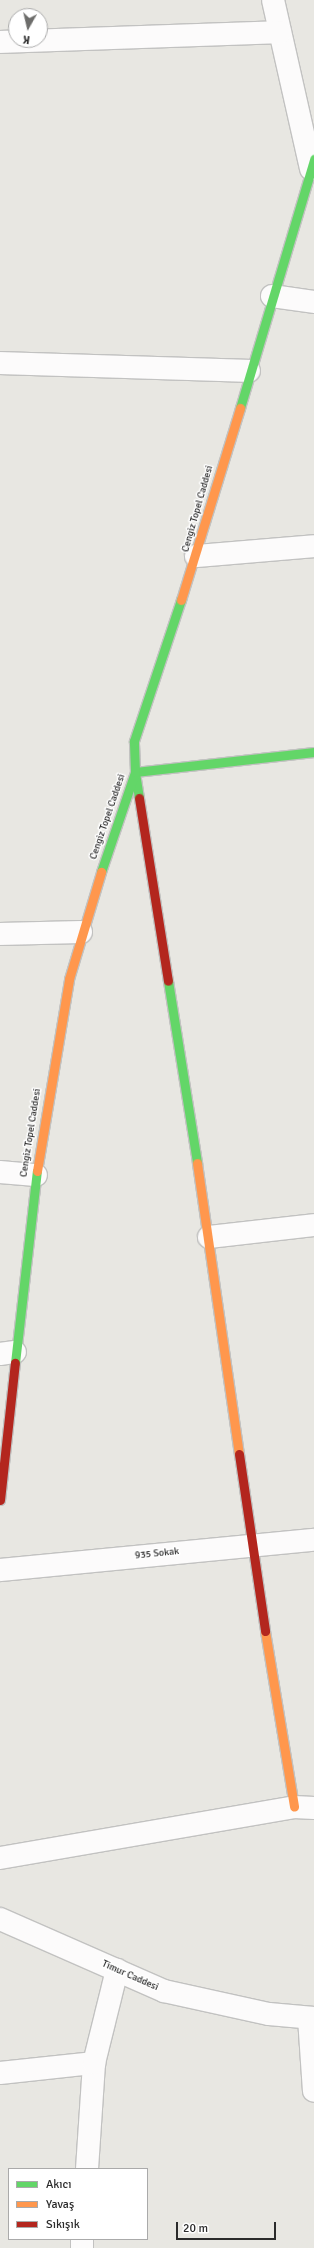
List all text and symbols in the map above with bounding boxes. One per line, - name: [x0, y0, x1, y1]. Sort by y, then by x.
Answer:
- north arrow: [8, 8, 48, 48]
- text: K: [22, 32, 31, 46]
- street label: Cengiz Topel Caddesi: [180, 464, 216, 554]
- street label: Cengiz Topel Caddesi: [88, 773, 128, 861]
- street label: Cengiz Topel Caddesi: [18, 1088, 44, 1178]
- street label: 935 Sokak: [134, 1546, 180, 1562]
- street label: Timur Caddesi: [100, 1958, 160, 1994]
- legend: [8, 2168, 148, 2240]
- text: Akıcı: [46, 2177, 72, 2192]
- text: Yavaş: [46, 2197, 74, 2212]
- scale bar: [178, 2214, 278, 2240]
- text: Sıkışık: [46, 2217, 80, 2232]
- text: 20 m: [183, 2221, 208, 2236]

